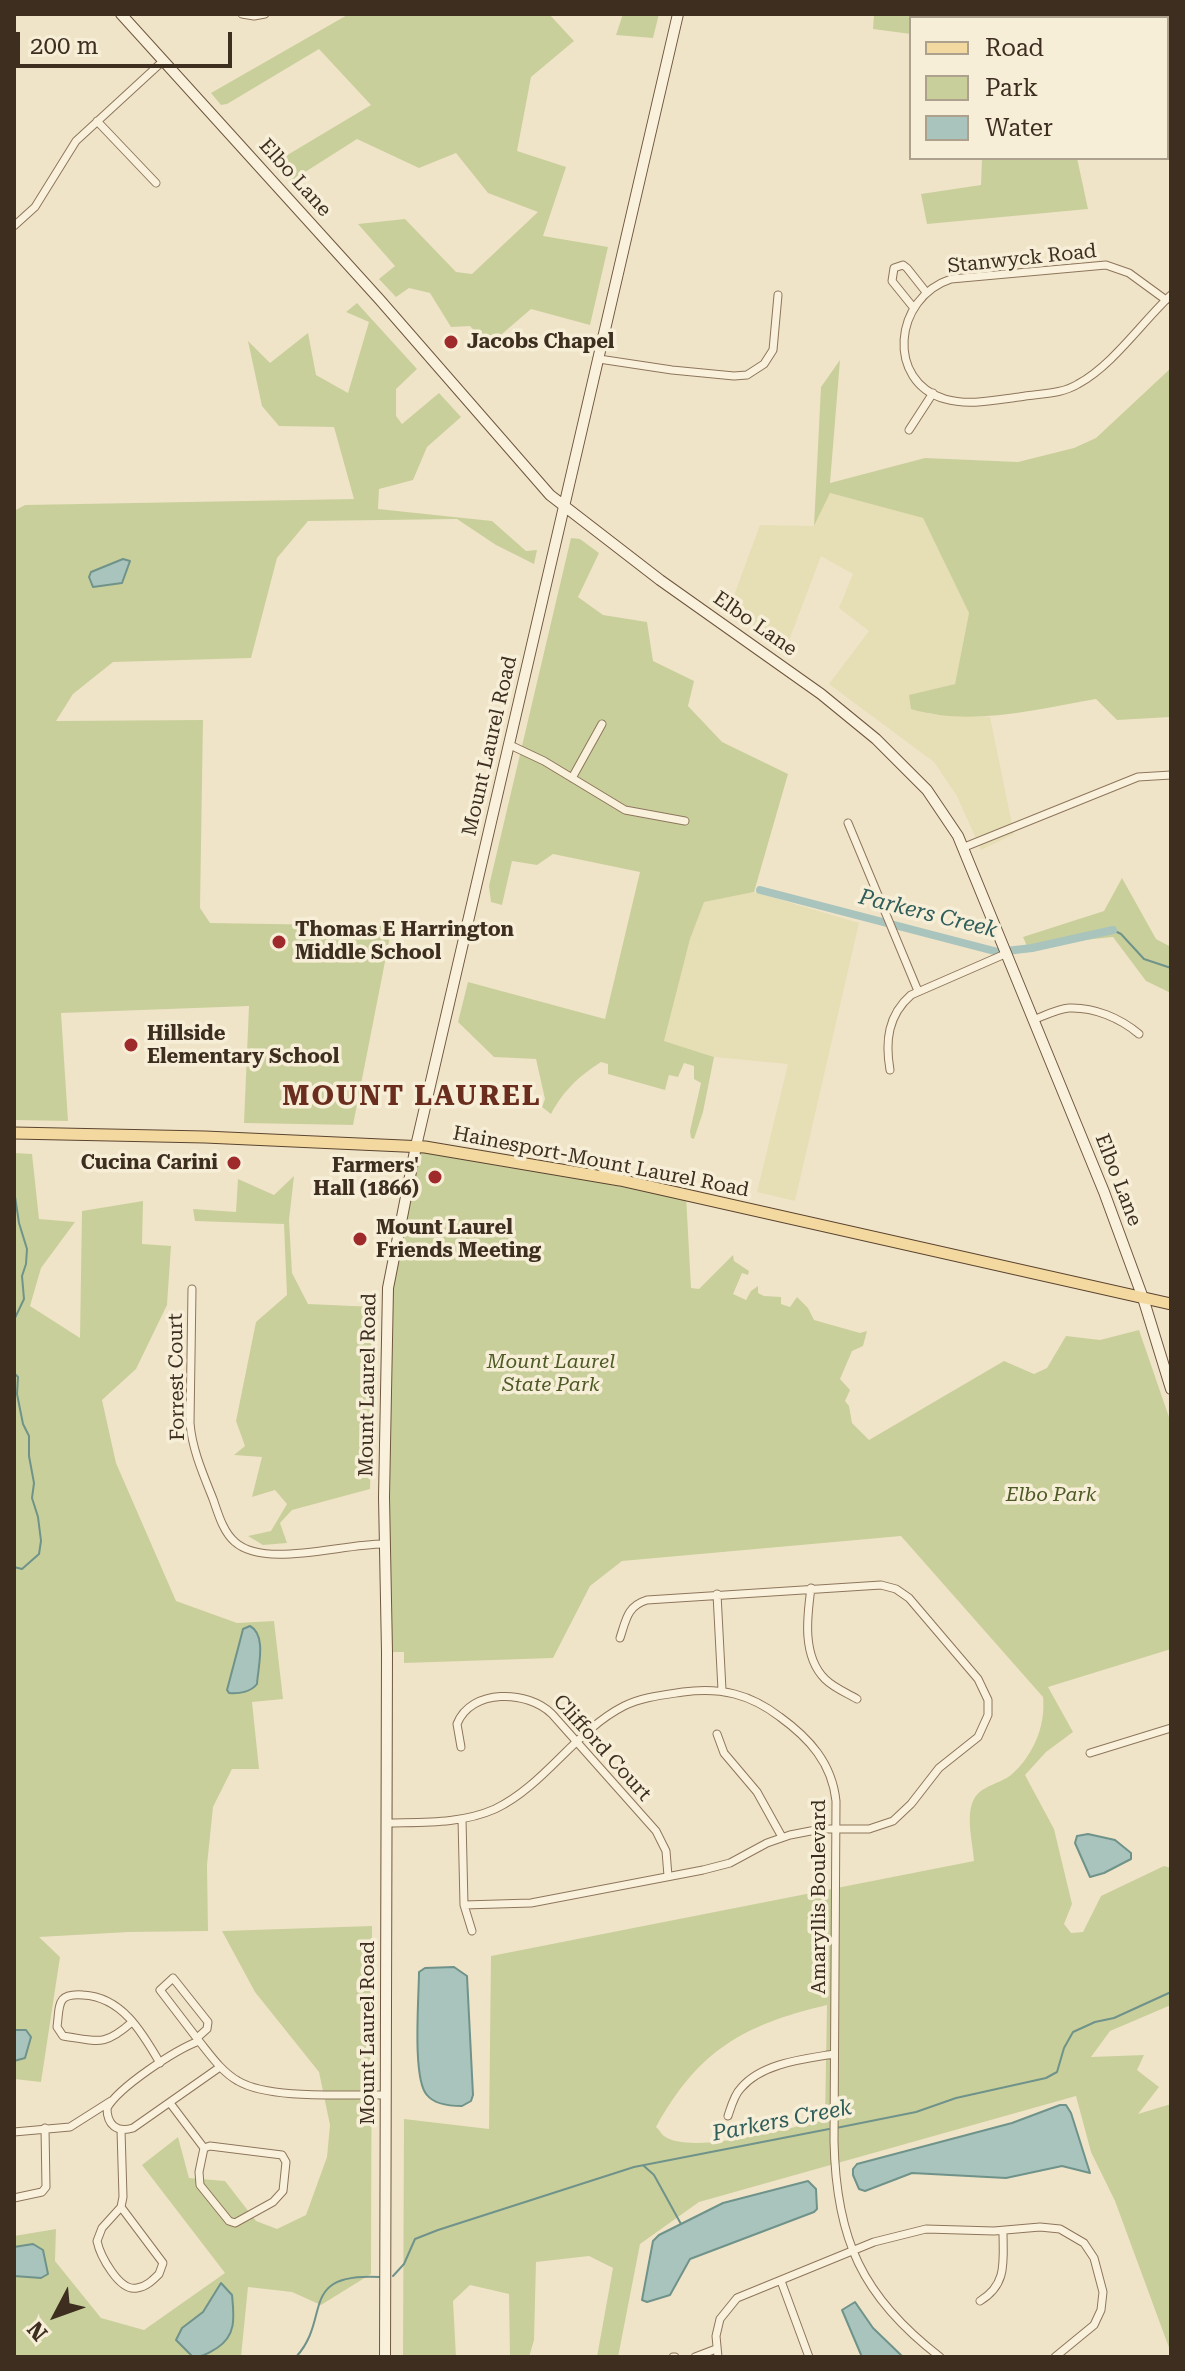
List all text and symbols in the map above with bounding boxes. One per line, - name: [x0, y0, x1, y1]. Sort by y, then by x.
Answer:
- scale bar: [20, 16, 236, 66]
- legend: [909, 16, 1169, 160]
- text: 200 m: [30, 32, 98, 60]
- text: Road: [985, 34, 1044, 62]
- text: Park: [985, 74, 1038, 102]
- text: Water: [985, 114, 1053, 142]
- street label: Elbo Lane: [254, 134, 336, 222]
- street label: Stanwyck Road: [946, 239, 1098, 279]
- place label: Jacobs Chapel: [467, 330, 614, 354]
- marker: Jacobs Chapel: [442, 333, 460, 351]
- street label: Elbo Lane: [709, 586, 801, 662]
- street label: Mount Laurel Road: [458, 654, 522, 838]
- water label: Parkers Creek: [856, 884, 1000, 944]
- place label: Thomas E Harrington Middle School: [295, 918, 514, 965]
- marker: Thomas E Harrington Middle School: [270, 933, 288, 951]
- place label: Hillside Elementary School: [147, 1022, 339, 1069]
- marker: Hillside Elementary School: [122, 1036, 140, 1054]
- district label: MOUNT LAUREL: [282, 1080, 542, 1114]
- street label: Hainesport-Mount Laurel Road: [451, 1121, 751, 1203]
- street label: Elbo Lane: [1089, 1131, 1147, 1229]
- place label: Cucina Carini: [81, 1151, 218, 1175]
- marker: Cucina Carini: [225, 1154, 243, 1172]
- place label: Farmers' Hall (1866): [313, 1154, 419, 1201]
- marker: Farmers' Hall (1866): [426, 1168, 444, 1186]
- place label: Mount Laurel Friends Meeting: [376, 1216, 541, 1263]
- marker: Mount Laurel Friends Meeting: [351, 1230, 369, 1248]
- street label: Mount Laurel Road: [354, 1293, 382, 1477]
- street label: Forrest Court: [164, 1313, 190, 1441]
- park label: Mount Laurel State Park: [487, 1350, 615, 1397]
- park label: Elbo Park: [1006, 1483, 1096, 1507]
- street label: Clifford Court: [548, 1690, 656, 1806]
- street label: Amaryllis Boulevard: [807, 1800, 831, 1994]
- street label: Mount Laurel Road: [356, 1941, 380, 2125]
- water label: Parkers Creek: [710, 2095, 854, 2147]
- north arrow: [16, 2275, 96, 2355]
- text: N: [23, 2316, 53, 2346]

